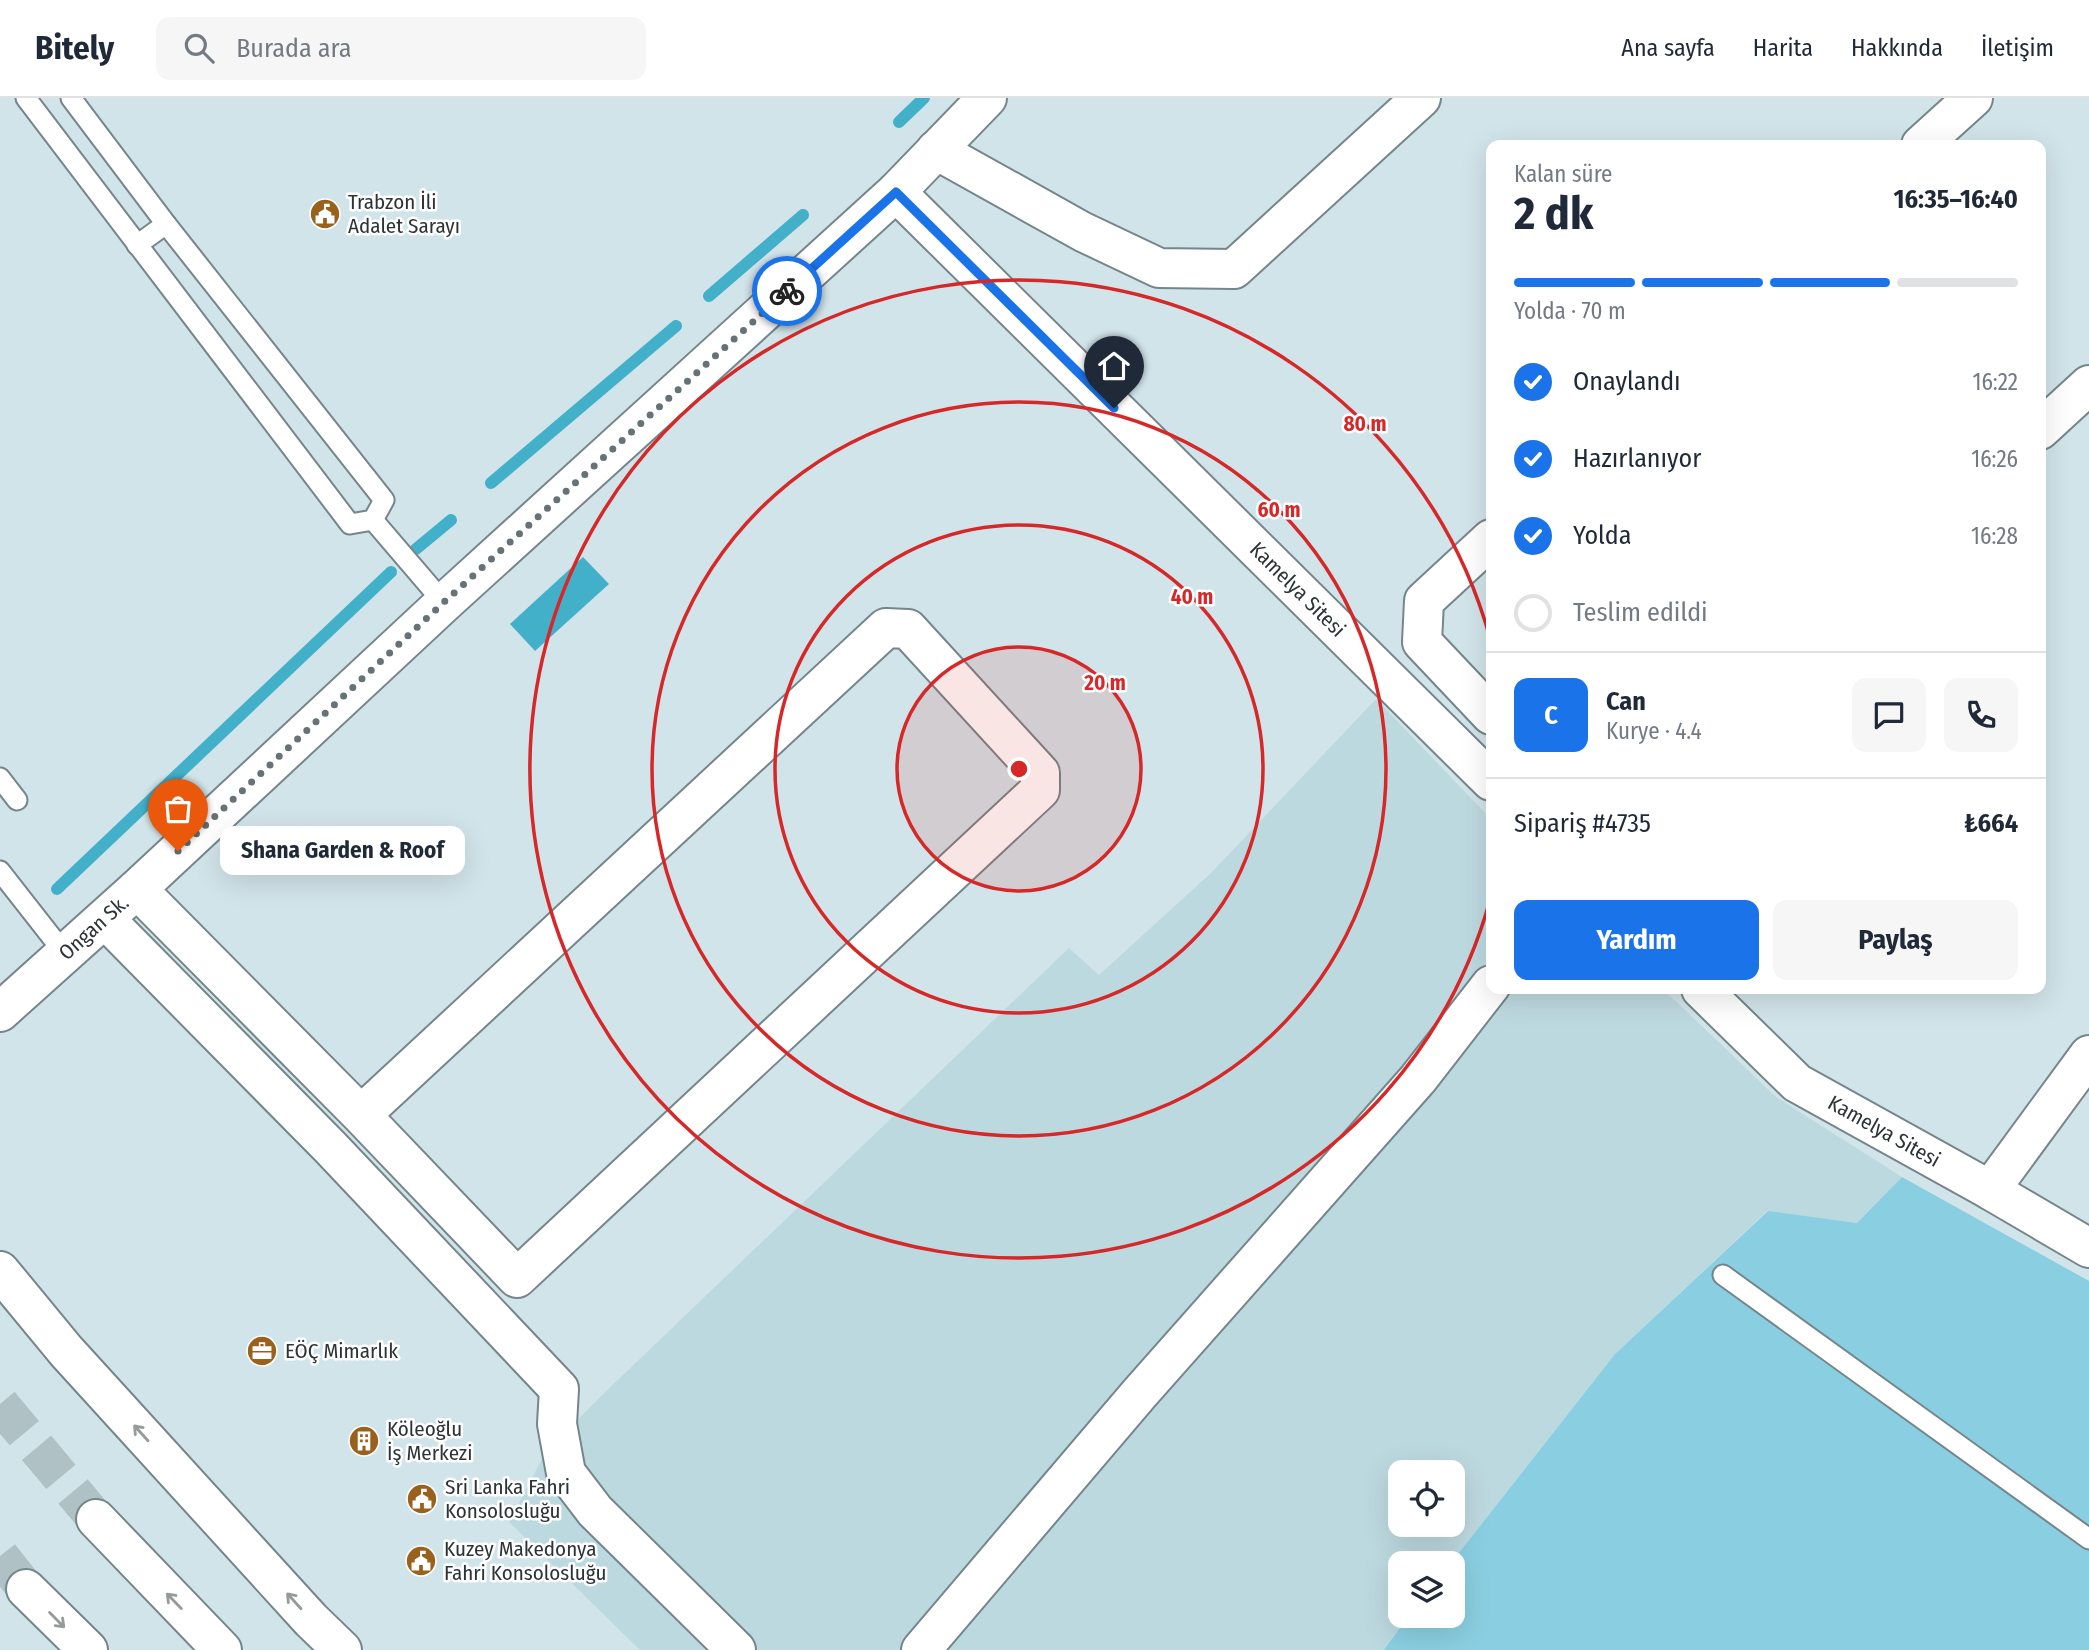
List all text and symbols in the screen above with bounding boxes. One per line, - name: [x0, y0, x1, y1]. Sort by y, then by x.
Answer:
- search box: [156, 17, 646, 80]
- text: Bitely: [35, 28, 114, 68]
- icon: search: [180, 29, 218, 67]
- text: Burada ara: [236, 33, 352, 64]
- text: Ana sayfa: [1621, 34, 1715, 62]
- text: Harita: [1753, 34, 1813, 62]
- text: Hakkında: [1851, 34, 1943, 62]
- text: İletişim: [1981, 34, 2054, 62]
- text: Kalan süre: [1514, 160, 1612, 188]
- text: 16:35–16:40: [1893, 184, 2018, 215]
- text: 2 dk: [1514, 186, 1593, 241]
- place label: Trabzon İli Adalet Sarayı: [348, 189, 460, 239]
- public building icon: Trabzon İli Adalet Sarayı: [308, 197, 342, 231]
- courier: [752, 256, 822, 326]
- icon: bike: [768, 272, 806, 310]
- text: Yolda · 70 m: [1514, 297, 1626, 325]
- pin: [1084, 336, 1144, 408]
- icon: home: [1095, 347, 1133, 385]
- icon: check: [1514, 363, 1552, 401]
- text: Onaylandı: [1573, 366, 1681, 397]
- text: 16:22: [1972, 368, 2018, 396]
- text: 80 m: [1344, 411, 1386, 437]
- icon: check: [1514, 440, 1552, 478]
- text: Hazırlanıyor: [1573, 443, 1701, 474]
- text: 16:26: [1971, 445, 2018, 473]
- text: 60 m: [1258, 497, 1300, 523]
- icon: check: [1514, 517, 1552, 555]
- text: Yolda: [1573, 520, 1632, 551]
- text: 16:28: [1971, 522, 2018, 550]
- street label: Kamelya Sitesi: [1244, 536, 1351, 642]
- text: 40 m: [1171, 584, 1213, 610]
- text: Teslim edildi: [1573, 597, 1708, 628]
- text: 20 m: [1083, 670, 1126, 696]
- button: chat: [1852, 678, 1926, 752]
- button: phone: [1944, 678, 2018, 752]
- text: Can: [1606, 686, 1646, 717]
- text: C: [1544, 700, 1558, 731]
- text: Kurye · 4.4: [1606, 717, 1702, 745]
- centre of rings: [1007, 757, 1031, 781]
- pin: [148, 779, 208, 851]
- icon: bag: [159, 790, 197, 828]
- text: Sipariş #4735: [1514, 808, 1651, 839]
- text: ₺664: [1964, 808, 2018, 839]
- callout: Shana Garden & Roof: [220, 826, 465, 876]
- text: Shana Garden & Roof: [241, 836, 444, 864]
- street label: Ongan Sk.: [54, 890, 134, 966]
- button: Yardım: [1514, 900, 1759, 980]
- button: Paylaş: [1773, 900, 2018, 980]
- street label: Kamelya Sitesi: [1823, 1090, 1945, 1173]
- office icon: EÖÇ Mimarlık: [245, 1334, 279, 1368]
- place label: EÖÇ Mimarlık: [285, 1338, 398, 1364]
- place label: Köleoğlu İş Merkezi: [387, 1416, 472, 1466]
- one-way arrow: [133, 1424, 149, 1442]
- building icon: Köleoğlu İş Merkezi: [347, 1424, 381, 1458]
- map controls: [1388, 1460, 1465, 1628]
- button: locate: [1388, 1460, 1465, 1537]
- place label: Sri Lanka Fahri Konsolosluğu: [445, 1474, 570, 1524]
- public building icon: Sri Lanka Fahri Konsolosluğu: [405, 1482, 439, 1516]
- place label: Kuzey Makedonya Fahri Konsolosluğu: [444, 1536, 606, 1586]
- public building icon: Kuzey Makedonya Fahri Konsolosluğu: [404, 1544, 438, 1578]
- button: layers: [1388, 1551, 1465, 1628]
- one-way arrow: [166, 1593, 183, 1610]
- one-way arrow: [286, 1593, 303, 1610]
- one-way arrow: [48, 1611, 65, 1628]

